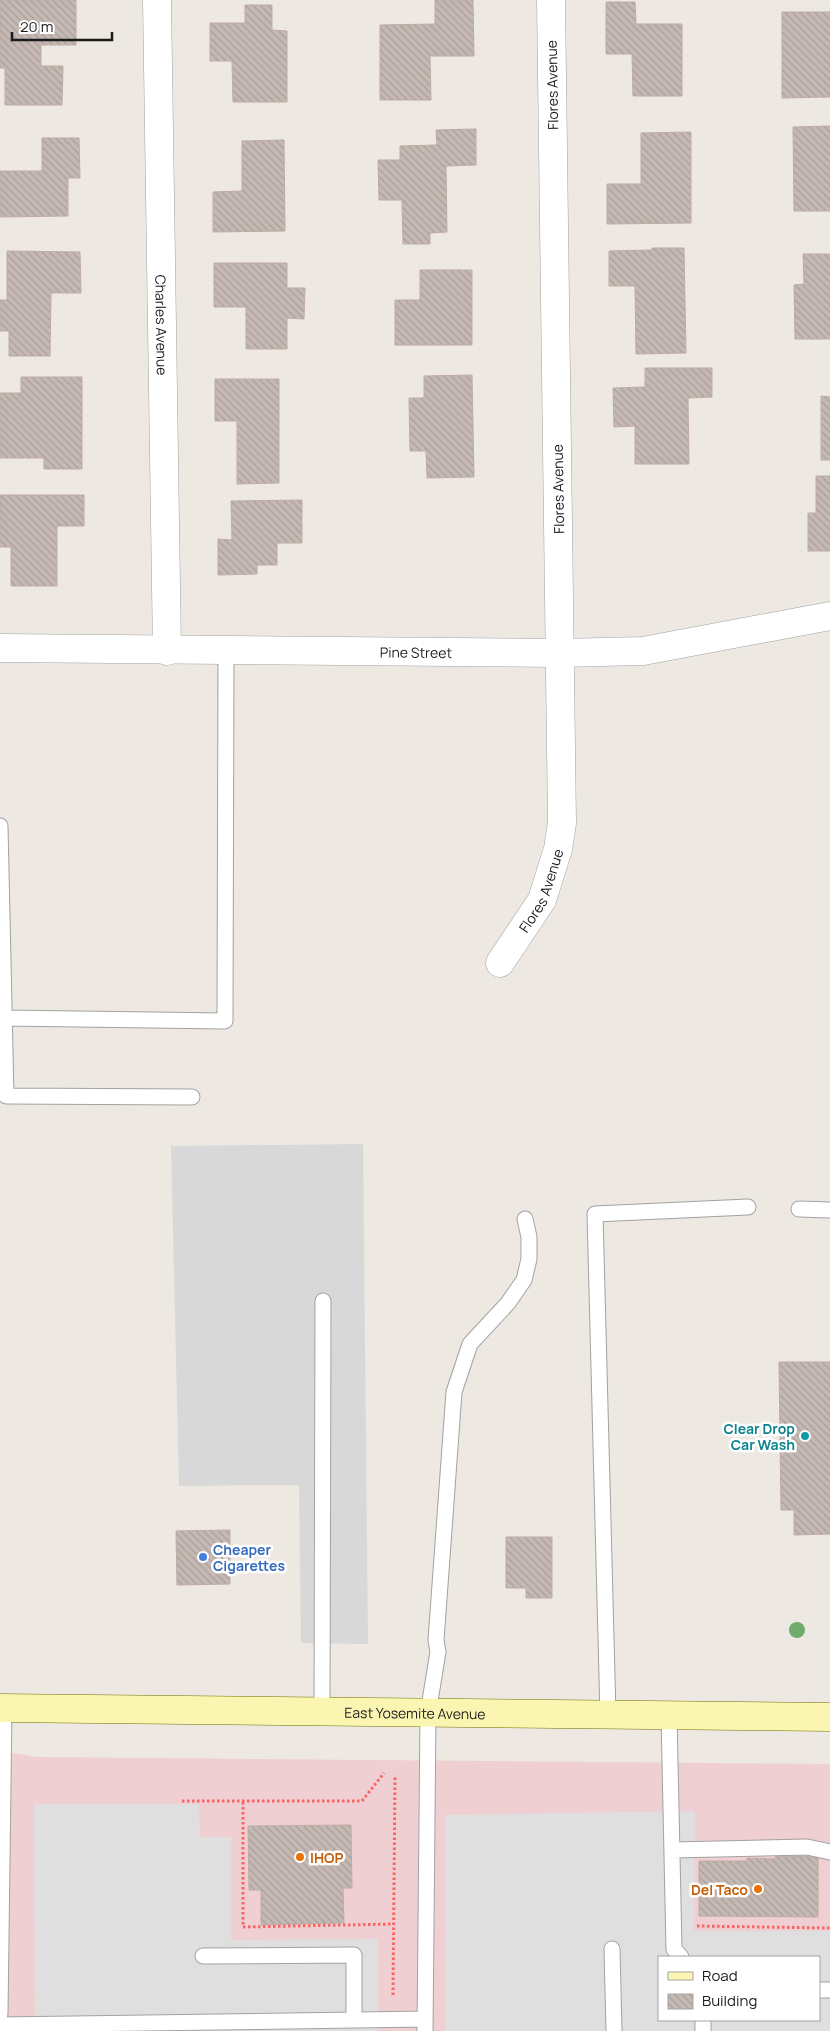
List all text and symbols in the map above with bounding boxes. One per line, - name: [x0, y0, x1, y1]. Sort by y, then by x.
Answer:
- scale bar: [12, 10, 112, 42]
- text: 20 m: [20, 16, 53, 37]
- street label: Flores Avenue: [542, 40, 562, 130]
- street label: Charles Avenue: [152, 274, 172, 376]
- street label: Flores Avenue: [548, 444, 568, 534]
- street label: Pine Street: [380, 642, 453, 662]
- street label: Flores Avenue: [514, 846, 567, 936]
- place label: Clear Drop Car Wash: [723, 1419, 795, 1454]
- marker: Clear Drop Car Wash: [799, 1430, 811, 1442]
- place label: Cheaper Cigarettes: [213, 1540, 286, 1575]
- marker: Cheaper Cigarettes: [197, 1551, 209, 1563]
- street label: East Yosemite Avenue: [344, 1702, 486, 1723]
- place label: IHOP: [310, 1848, 344, 1867]
- marker: IHOP: [294, 1851, 306, 1863]
- place label: Del Taco: [691, 1880, 748, 1899]
- marker: Del Taco: [752, 1883, 764, 1895]
- legend: [658, 1956, 820, 2021]
- text: Road: [702, 1965, 738, 1986]
- text: Building: [702, 1990, 757, 2011]

